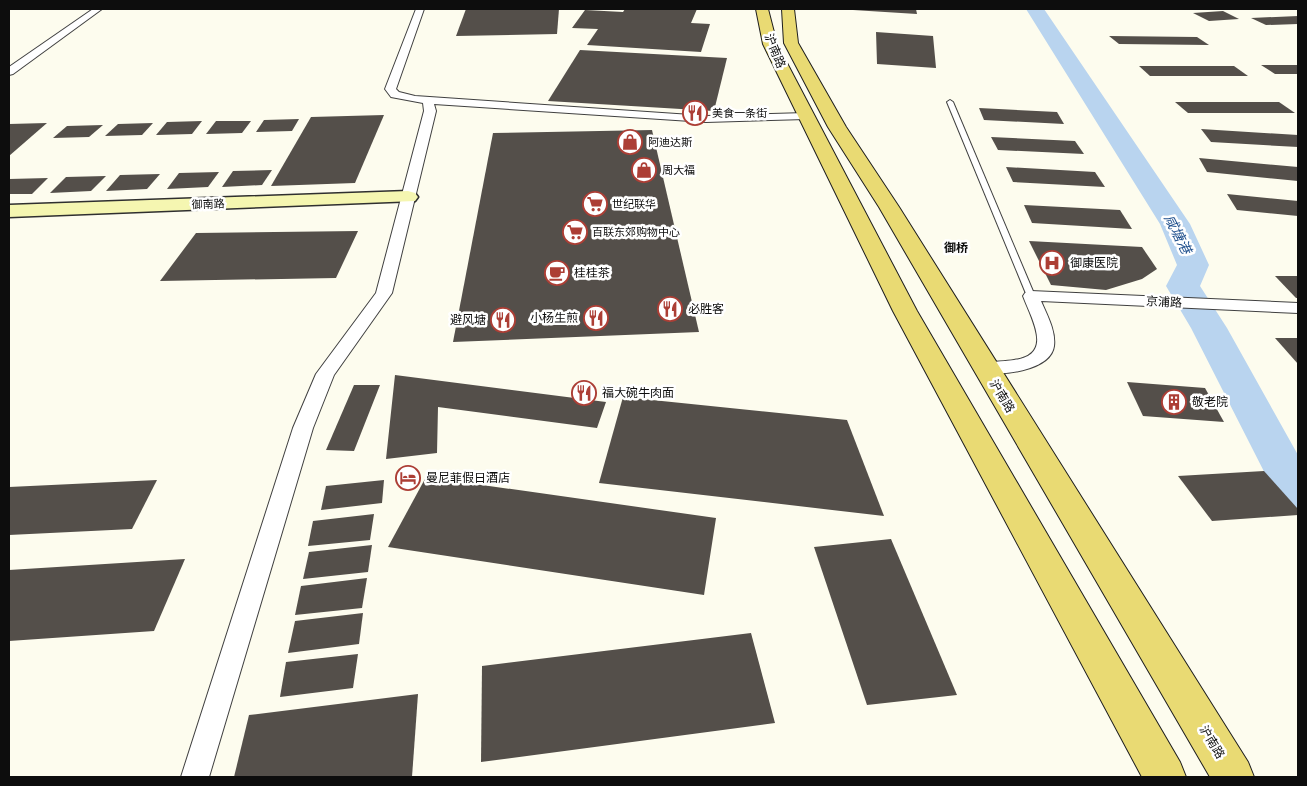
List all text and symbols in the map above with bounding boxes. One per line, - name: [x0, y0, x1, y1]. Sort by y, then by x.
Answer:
- street label: 沪南路: [761, 31, 791, 71]
- restaurant icon: 美食一条街: [682, 100, 708, 126]
- place label: 美食一条街: [712, 104, 767, 120]
- shop icon: 阿迪达斯: [617, 129, 643, 155]
- place label: 阿迪达斯: [648, 133, 692, 149]
- shop icon: 周大福: [631, 157, 657, 183]
- place label: 周大福: [662, 161, 695, 177]
- supermarket icon: 世纪联华: [582, 191, 608, 217]
- street label: 御南路: [190, 194, 225, 212]
- place label: 世纪联华: [612, 195, 656, 211]
- water label: 咸塘港: [1160, 210, 1198, 259]
- supermarket icon: 百联东郊购物中心: [562, 219, 588, 245]
- place label: 百联东郊购物中心: [592, 223, 680, 239]
- district label: 御桥: [944, 238, 968, 256]
- hospital icon: 御康医院: [1039, 250, 1065, 276]
- place label: 御康医院: [1070, 253, 1118, 271]
- cafe icon: 桂桂茶: [544, 260, 570, 286]
- place label: 桂桂茶: [574, 263, 610, 281]
- street label: 京浦路: [1146, 291, 1183, 311]
- restaurant icon: 必胜客: [657, 296, 683, 322]
- place label: 必胜客: [688, 299, 724, 317]
- restaurant icon: 小杨生煎: [583, 305, 609, 331]
- restaurant icon: 避风塘: [490, 307, 516, 333]
- place label: 小杨生煎: [530, 308, 578, 326]
- place label: 避风塘: [450, 310, 486, 328]
- street label: 沪南路: [986, 375, 1020, 416]
- restaurant icon: 福大碗牛肉面: [571, 380, 597, 406]
- place label: 福大碗牛肉面: [602, 383, 674, 401]
- building icon: 敬老院: [1161, 389, 1187, 415]
- place label: 敬老院: [1192, 392, 1228, 410]
- hotel icon: 曼尼菲假日酒店: [395, 465, 421, 491]
- place label: 曼尼菲假日酒店: [426, 468, 510, 486]
- street label: 沪南路: [1196, 721, 1230, 762]

